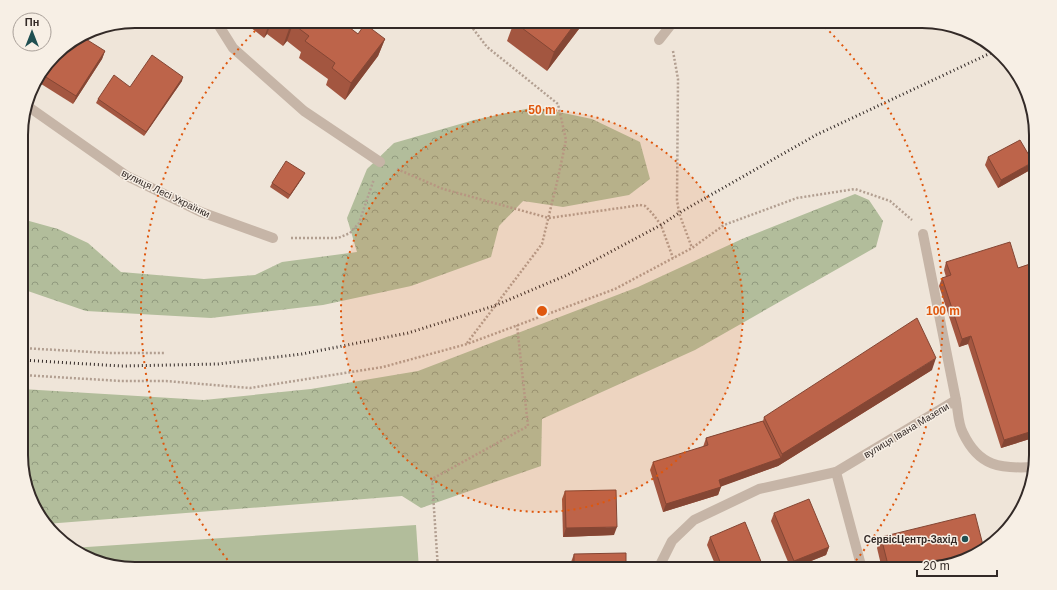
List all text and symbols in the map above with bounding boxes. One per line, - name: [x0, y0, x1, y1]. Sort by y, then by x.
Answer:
- north arrow: [12, 12, 52, 52]
- text: Пн: [25, 16, 39, 28]
- text: 50 m: [528, 103, 556, 117]
- street label: вулиця Лесі Українки: [120, 167, 212, 220]
- centre of rings: [535, 304, 549, 318]
- text: 100 m: [926, 304, 960, 318]
- street label: вулиця Івана Мазепи: [862, 401, 951, 460]
- place label: СервісЦентр-Захід: [864, 534, 958, 545]
- marker: СервісЦентр-Захід: [960, 534, 970, 544]
- scale bar: [917, 552, 997, 578]
- text: 20 m: [923, 559, 950, 573]

